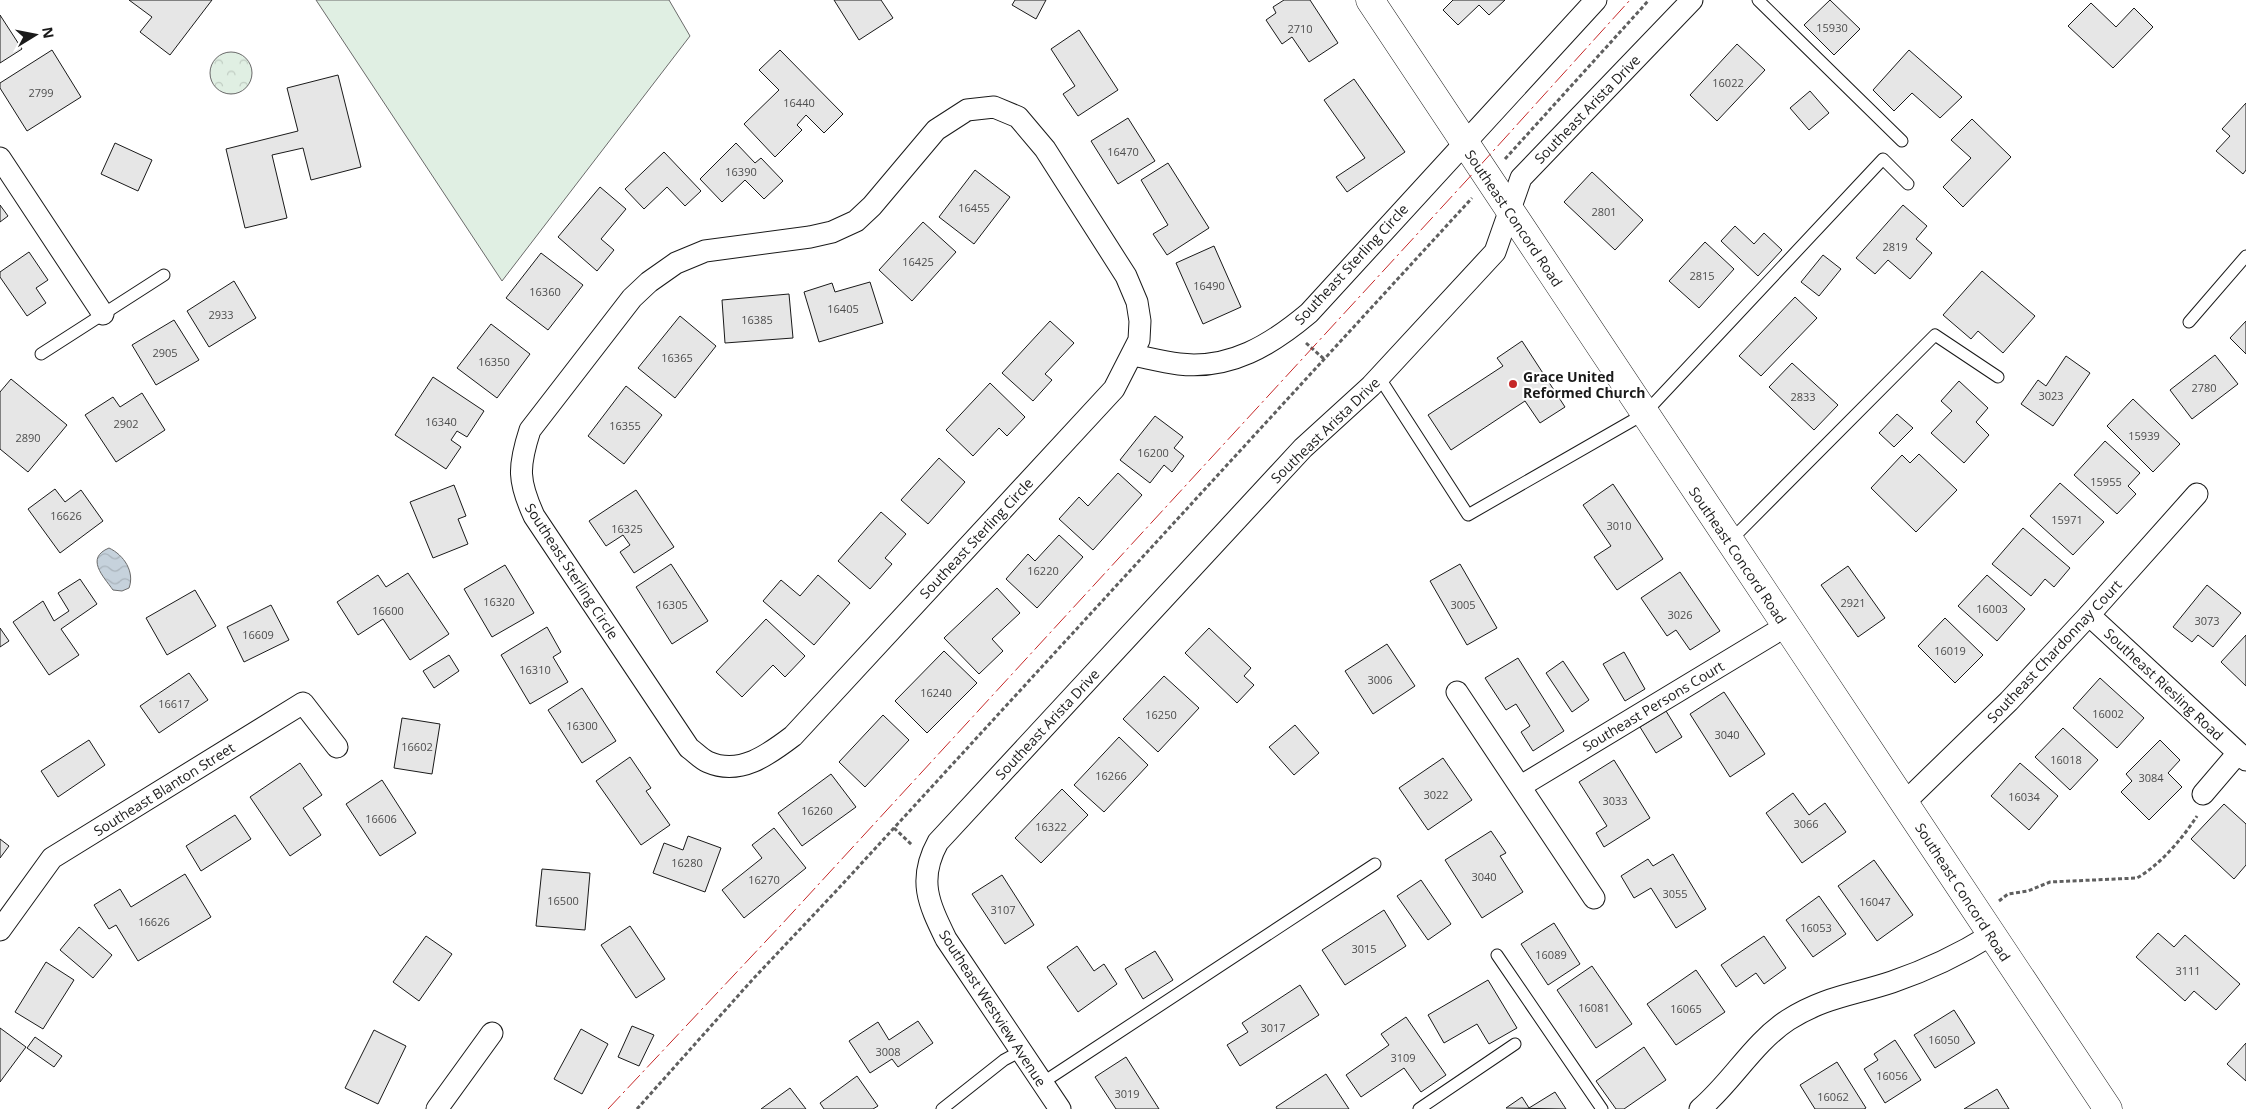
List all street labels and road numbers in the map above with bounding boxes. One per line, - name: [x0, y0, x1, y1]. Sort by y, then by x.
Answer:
- street label: Southeast Arista Drive: [1530, 50, 1644, 168]
- street label: Southeast Concord Road: [1461, 146, 1567, 290]
- street label: Southeast Sterling Circle: [1290, 199, 1412, 328]
- street label: Southeast Arista Drive: [1266, 373, 1384, 487]
- street label: Southeast Sterling Circle: [915, 473, 1037, 602]
- street label: Southeast Concord Road: [1685, 483, 1791, 627]
- street label: Southeast Sterling Circle: [521, 499, 623, 643]
- street label: Southeast Chardonnay Court: [1983, 575, 2125, 727]
- street label: Southeast Riesling Road: [2100, 624, 2228, 744]
- street label: Southeast Persons Court: [1579, 656, 1727, 756]
- street label: Southeast Arista Drive: [991, 665, 1103, 783]
- street label: Southeast Blanton Street: [90, 738, 238, 840]
- street label: Southeast Concord Road: [1911, 819, 2015, 965]
- street label: Southeast Westview Avenue: [935, 926, 1051, 1090]

